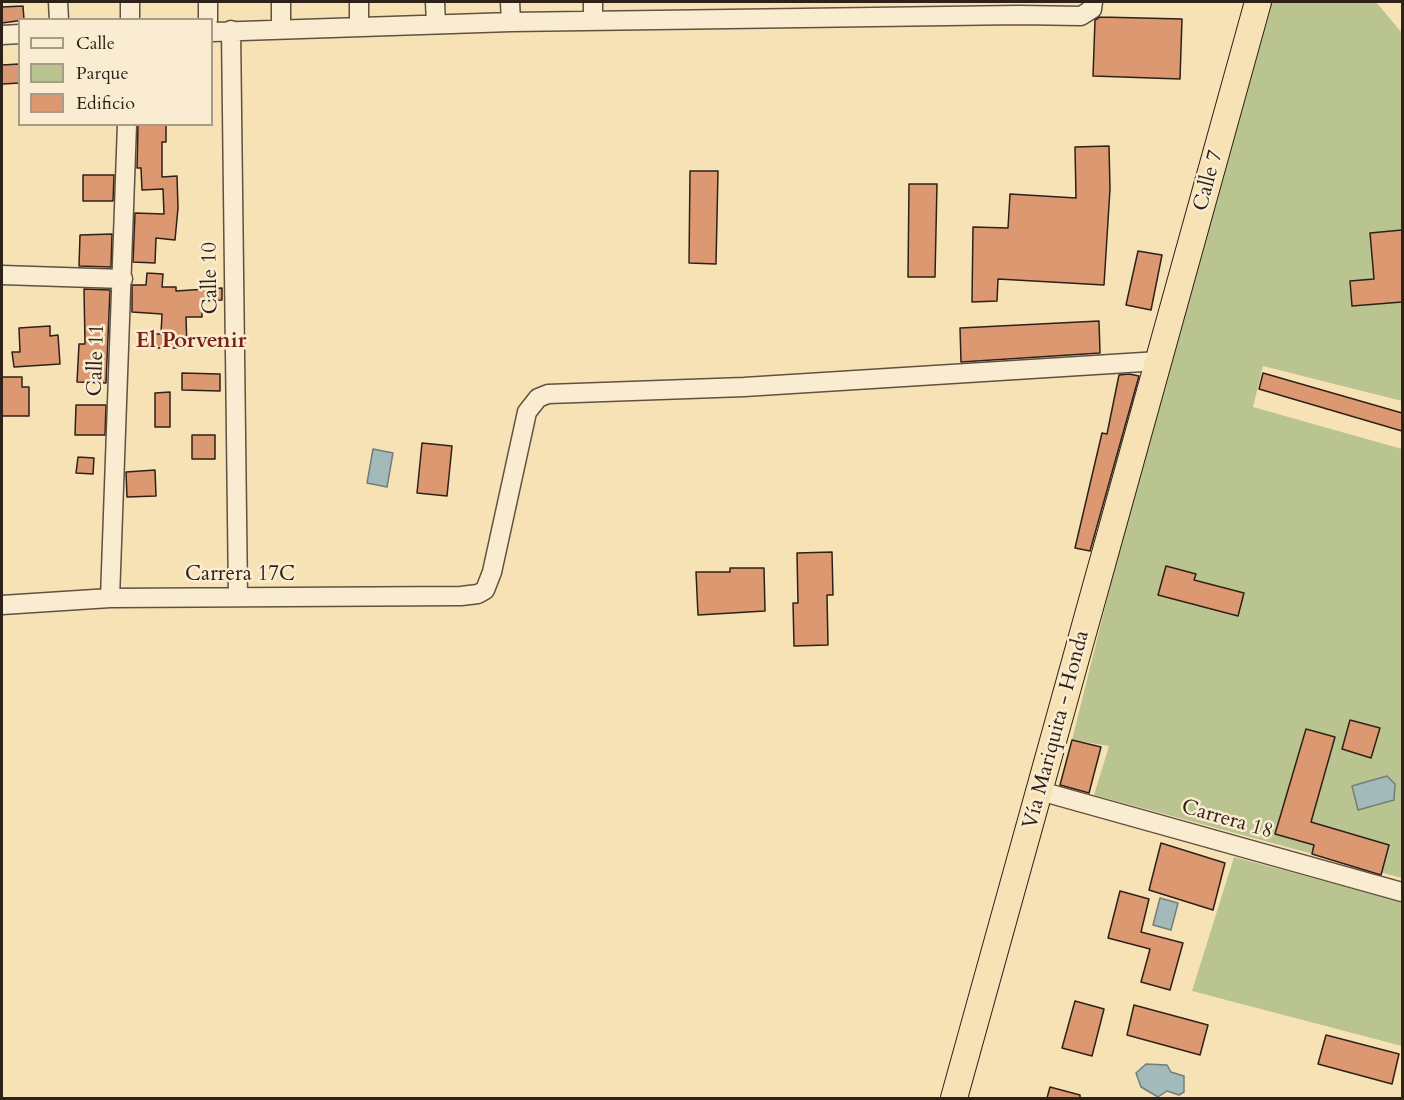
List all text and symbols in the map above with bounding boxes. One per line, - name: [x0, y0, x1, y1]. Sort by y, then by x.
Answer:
- legend: [18, 18, 213, 126]
- text: Calle: [76, 31, 115, 56]
- text: Parque: [76, 61, 129, 86]
- text: Edificio: [76, 91, 135, 116]
- street label: Calle 7: [1189, 148, 1229, 214]
- street label: Calle 10: [198, 242, 224, 314]
- street label: Calle 11: [83, 323, 111, 397]
- district label: El Porvenir: [135, 329, 247, 355]
- street label: Carrera 17C: [185, 562, 295, 588]
- street label: Vía Mariquita - Honda: [1018, 628, 1096, 832]
- street label: Carrera 18: [1178, 795, 1276, 845]

